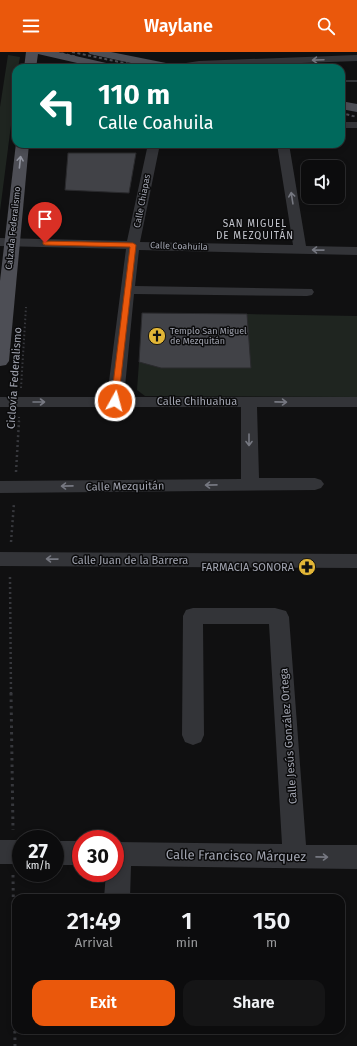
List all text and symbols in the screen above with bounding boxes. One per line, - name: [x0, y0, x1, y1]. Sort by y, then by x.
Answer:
- icon: menu: [20, 15, 42, 37]
- text: Waylane: [144, 15, 213, 37]
- icon: search: [315, 15, 337, 37]
- one-way arrow: [312, 56, 325, 63]
- text: 110 m: [98, 78, 170, 111]
- icon: left: [32, 80, 84, 132]
- text: Calle Coahuila: [98, 112, 213, 134]
- one-way arrow: [17, 156, 24, 169]
- map controls: [301, 160, 345, 204]
- button: sound: [301, 160, 345, 204]
- street label: Calle Chiapas: [132, 173, 152, 229]
- street label: Calzada Federalismo: [4, 186, 22, 270]
- one-way arrow: [287, 192, 295, 205]
- pin: [28, 202, 62, 243]
- icon: arrive: [34, 208, 56, 230]
- district label: SAN MIGUEL DE MEZQUITÁN: [216, 218, 294, 242]
- street label: Calle Coahuila: [150, 240, 208, 252]
- one-way arrow: [312, 247, 325, 254]
- church icon: Templo San Miguel de Mezquitán: [147, 326, 167, 346]
- place label: Templo San Miguel de Mezquitán: [170, 326, 247, 346]
- street label: Ciclovía Federalismo: [4, 327, 25, 429]
- position arrow: [94, 380, 136, 422]
- street label: Calle Chihuahua: [157, 395, 237, 408]
- one-way arrow: [32, 398, 45, 406]
- one-way arrow: [274, 398, 287, 406]
- one-way arrow: [245, 433, 253, 446]
- street label: Calle Mezquitán: [85, 479, 165, 494]
- one-way arrow: [205, 481, 218, 489]
- one-way arrow: [61, 482, 74, 490]
- street label: Calle Juan de la Barrera: [72, 554, 188, 567]
- one-way arrow: [46, 555, 59, 563]
- pharmacy icon: FARMACIA SONORA: [297, 557, 317, 577]
- place label: FARMACIA SONORA: [201, 561, 295, 574]
- street label: Calle Jesús González Ortega: [277, 667, 300, 804]
- speed limit sign: 30: [72, 830, 124, 882]
- text: 27: [28, 839, 48, 863]
- street label: Calle Francisco Márquez: [166, 847, 306, 864]
- one-way arrow: [315, 853, 328, 860]
- text: km/h: [26, 860, 50, 872]
- text: 21:49: [67, 907, 121, 935]
- text: 1: [181, 907, 192, 935]
- text: 150: [253, 907, 290, 935]
- text: Arrival: [75, 935, 113, 950]
- text: min: [176, 935, 198, 950]
- text: m: [266, 935, 277, 950]
- button: Exit: [32, 980, 175, 1026]
- button: Share: [183, 980, 325, 1026]

